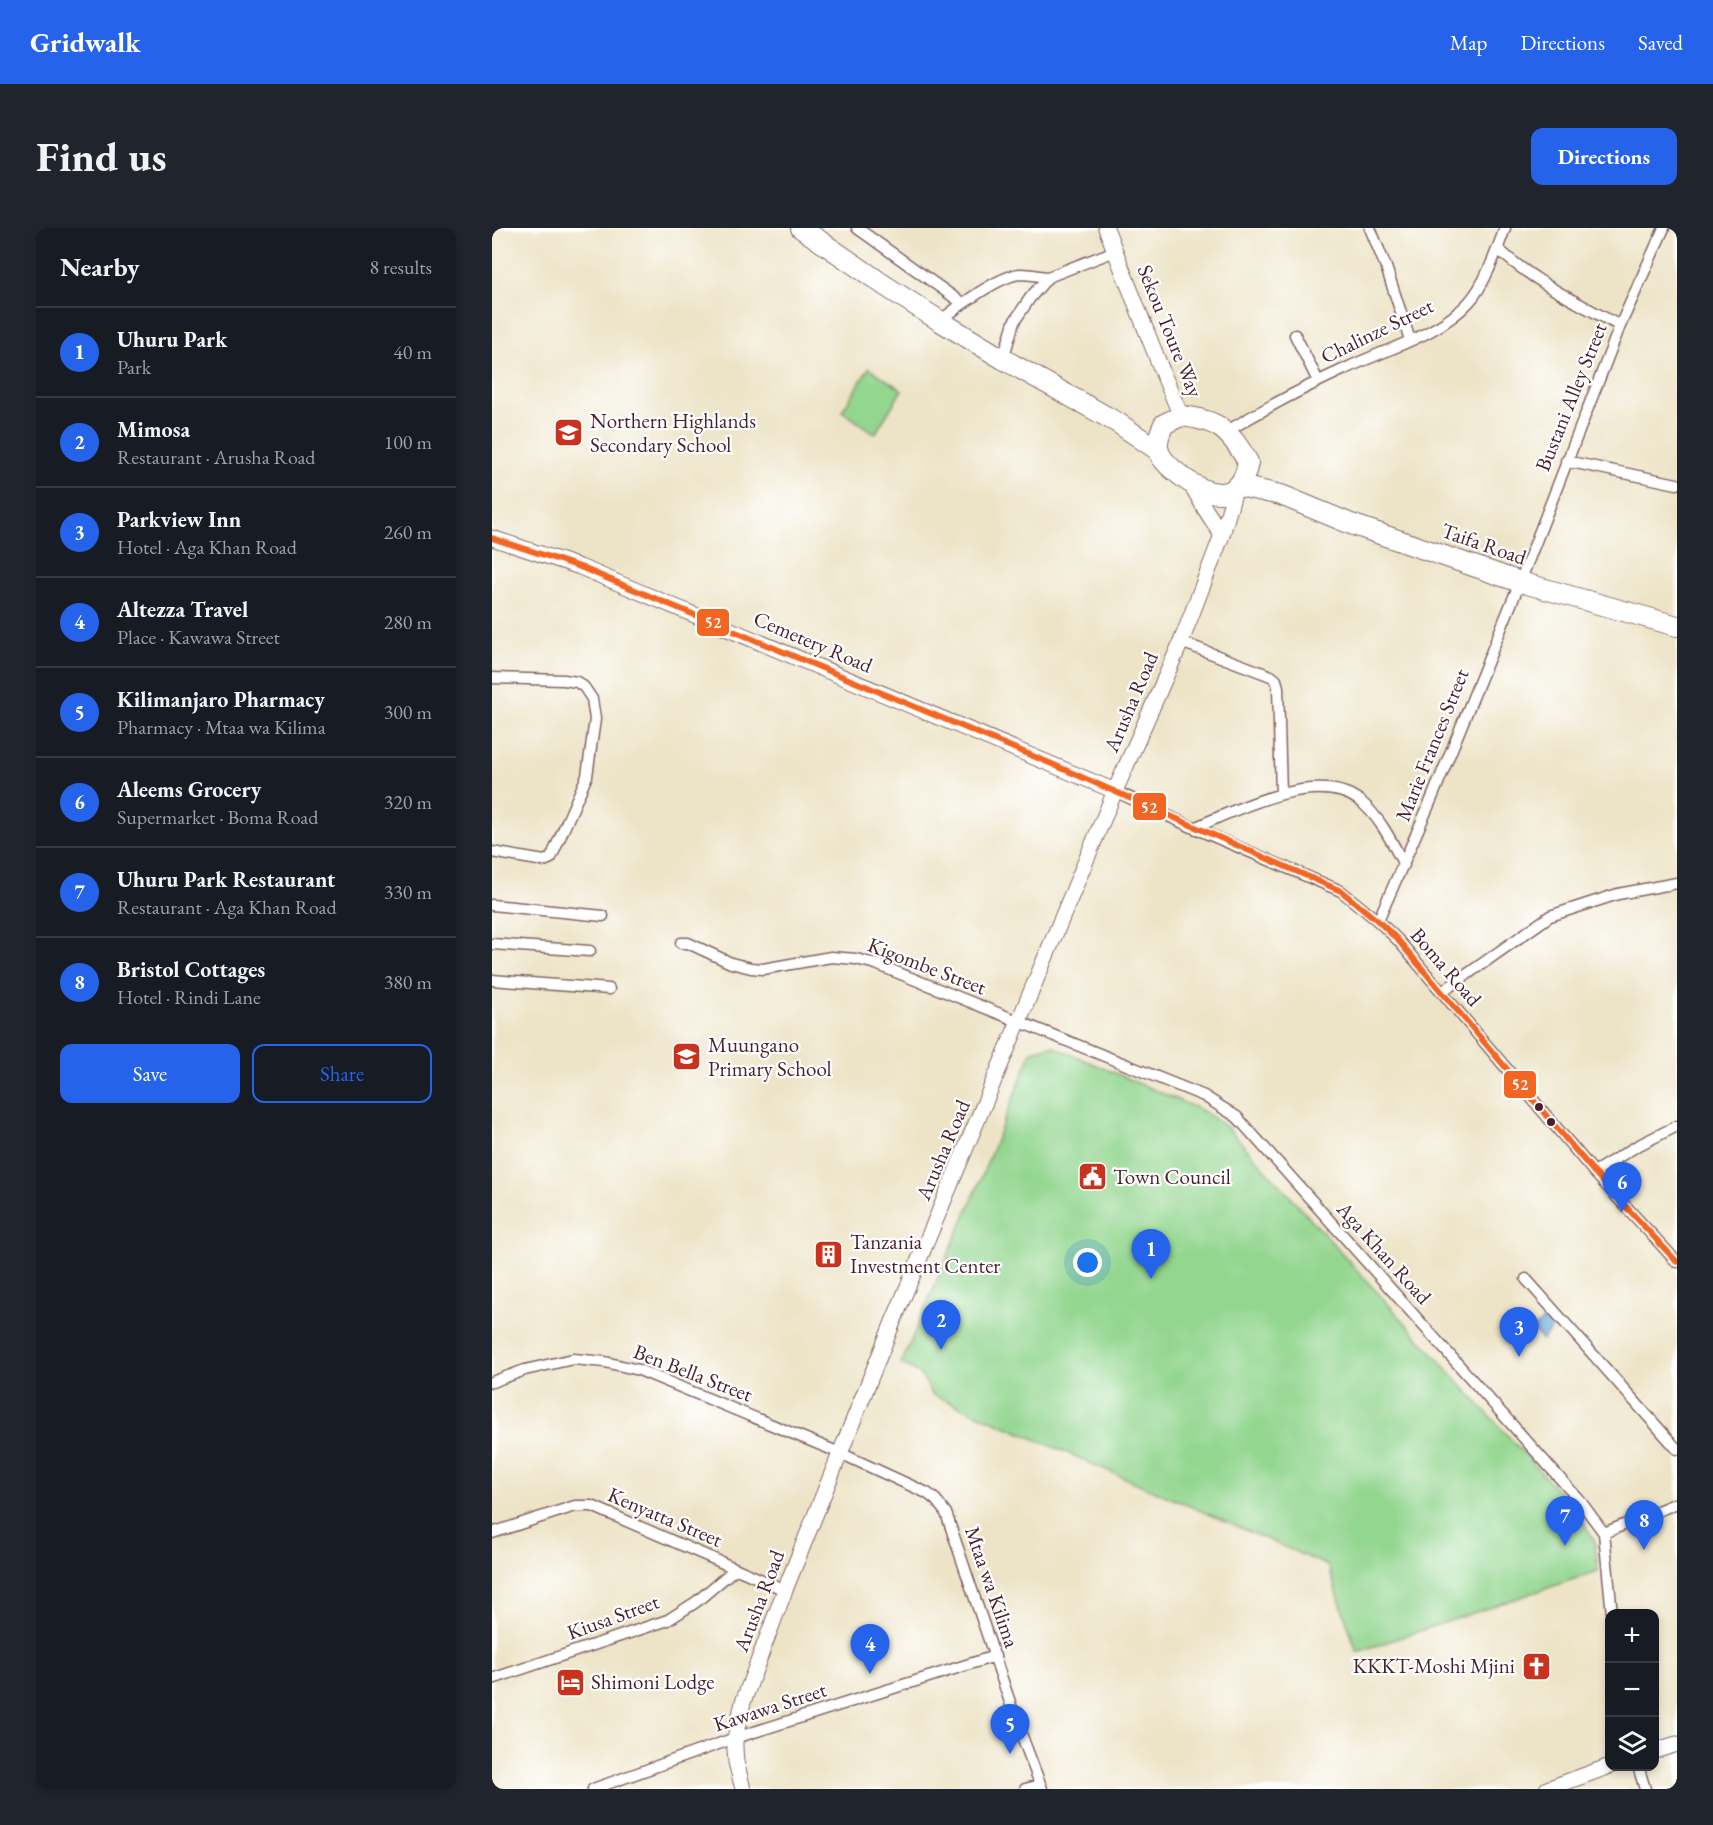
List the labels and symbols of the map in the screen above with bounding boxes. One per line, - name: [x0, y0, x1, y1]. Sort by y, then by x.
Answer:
- street label: Sekou Toure Way: [1132, 261, 1210, 402]
- street label: Chalinze Street: [1316, 292, 1438, 369]
- street label: Bustani Alley Street: [1528, 318, 1613, 475]
- place label: Northern Highlands Secondary School: [590, 407, 756, 458]
- school or university icon: Northern Highlands Secondary School: [553, 417, 585, 449]
- street label: Taifa Road: [1438, 516, 1531, 571]
- street label: Cemetery Road: [750, 604, 877, 679]
- line badge: 52: [696, 608, 730, 637]
- text: 52: [705, 612, 722, 633]
- street label: Arusha Road: [1097, 647, 1164, 757]
- street label: Marie Frances Street: [1389, 664, 1475, 825]
- line badge: 52: [1132, 792, 1167, 821]
- text: 52: [1141, 797, 1158, 818]
- street label: Boma Road: [1405, 922, 1488, 1012]
- street label: Kigombe Street: [864, 931, 991, 1001]
- place label: Muungano Primary School: [708, 1031, 832, 1082]
- school or university icon: Muungano Primary School: [671, 1041, 703, 1073]
- line badge: 52: [1503, 1070, 1537, 1099]
- text: 52: [1512, 1074, 1529, 1095]
- street label: Arusha Road: [909, 1095, 976, 1205]
- unlabelled marker: [1533, 1101, 1545, 1113]
- unlabelled marker: [1545, 1116, 1557, 1128]
- public building icon: Town Council: [1076, 1161, 1108, 1193]
- pin: 6: [1602, 1162, 1642, 1212]
- place label: Town Council: [1113, 1163, 1231, 1190]
- street label: Aga Khan Road: [1331, 1195, 1438, 1310]
- place label: Tanzania Investment Center: [850, 1228, 1000, 1279]
- pin: 1: [1132, 1230, 1170, 1279]
- building icon: Tanzania Investment Center: [813, 1238, 845, 1270]
- your location: [1073, 1248, 1102, 1277]
- pin: 2: [922, 1300, 960, 1350]
- pin: 3: [1500, 1308, 1538, 1357]
- street label: Ben Bella Street: [630, 1338, 757, 1408]
- street label: Kenyatta Street: [604, 1480, 727, 1553]
- pin: 7: [1546, 1496, 1584, 1546]
- pin: 8: [1624, 1500, 1664, 1550]
- street label: Mtaa wa Kilima: [959, 1523, 1026, 1652]
- street label: Arusha Road: [726, 1546, 790, 1656]
- street label: Kiusa Street: [563, 1587, 663, 1646]
- pin: 4: [850, 1624, 890, 1674]
- church icon: KKKT-Moshi Mjini: [1520, 1650, 1552, 1682]
- place label: KKKT-Moshi Mjini: [1353, 1652, 1515, 1679]
- hotel icon: Shimoni Lodge: [554, 1666, 586, 1698]
- place label: Shimoni Lodge: [591, 1668, 715, 1695]
- street label: Kawawa Street: [710, 1675, 830, 1737]
- pin: 5: [990, 1704, 1030, 1754]

